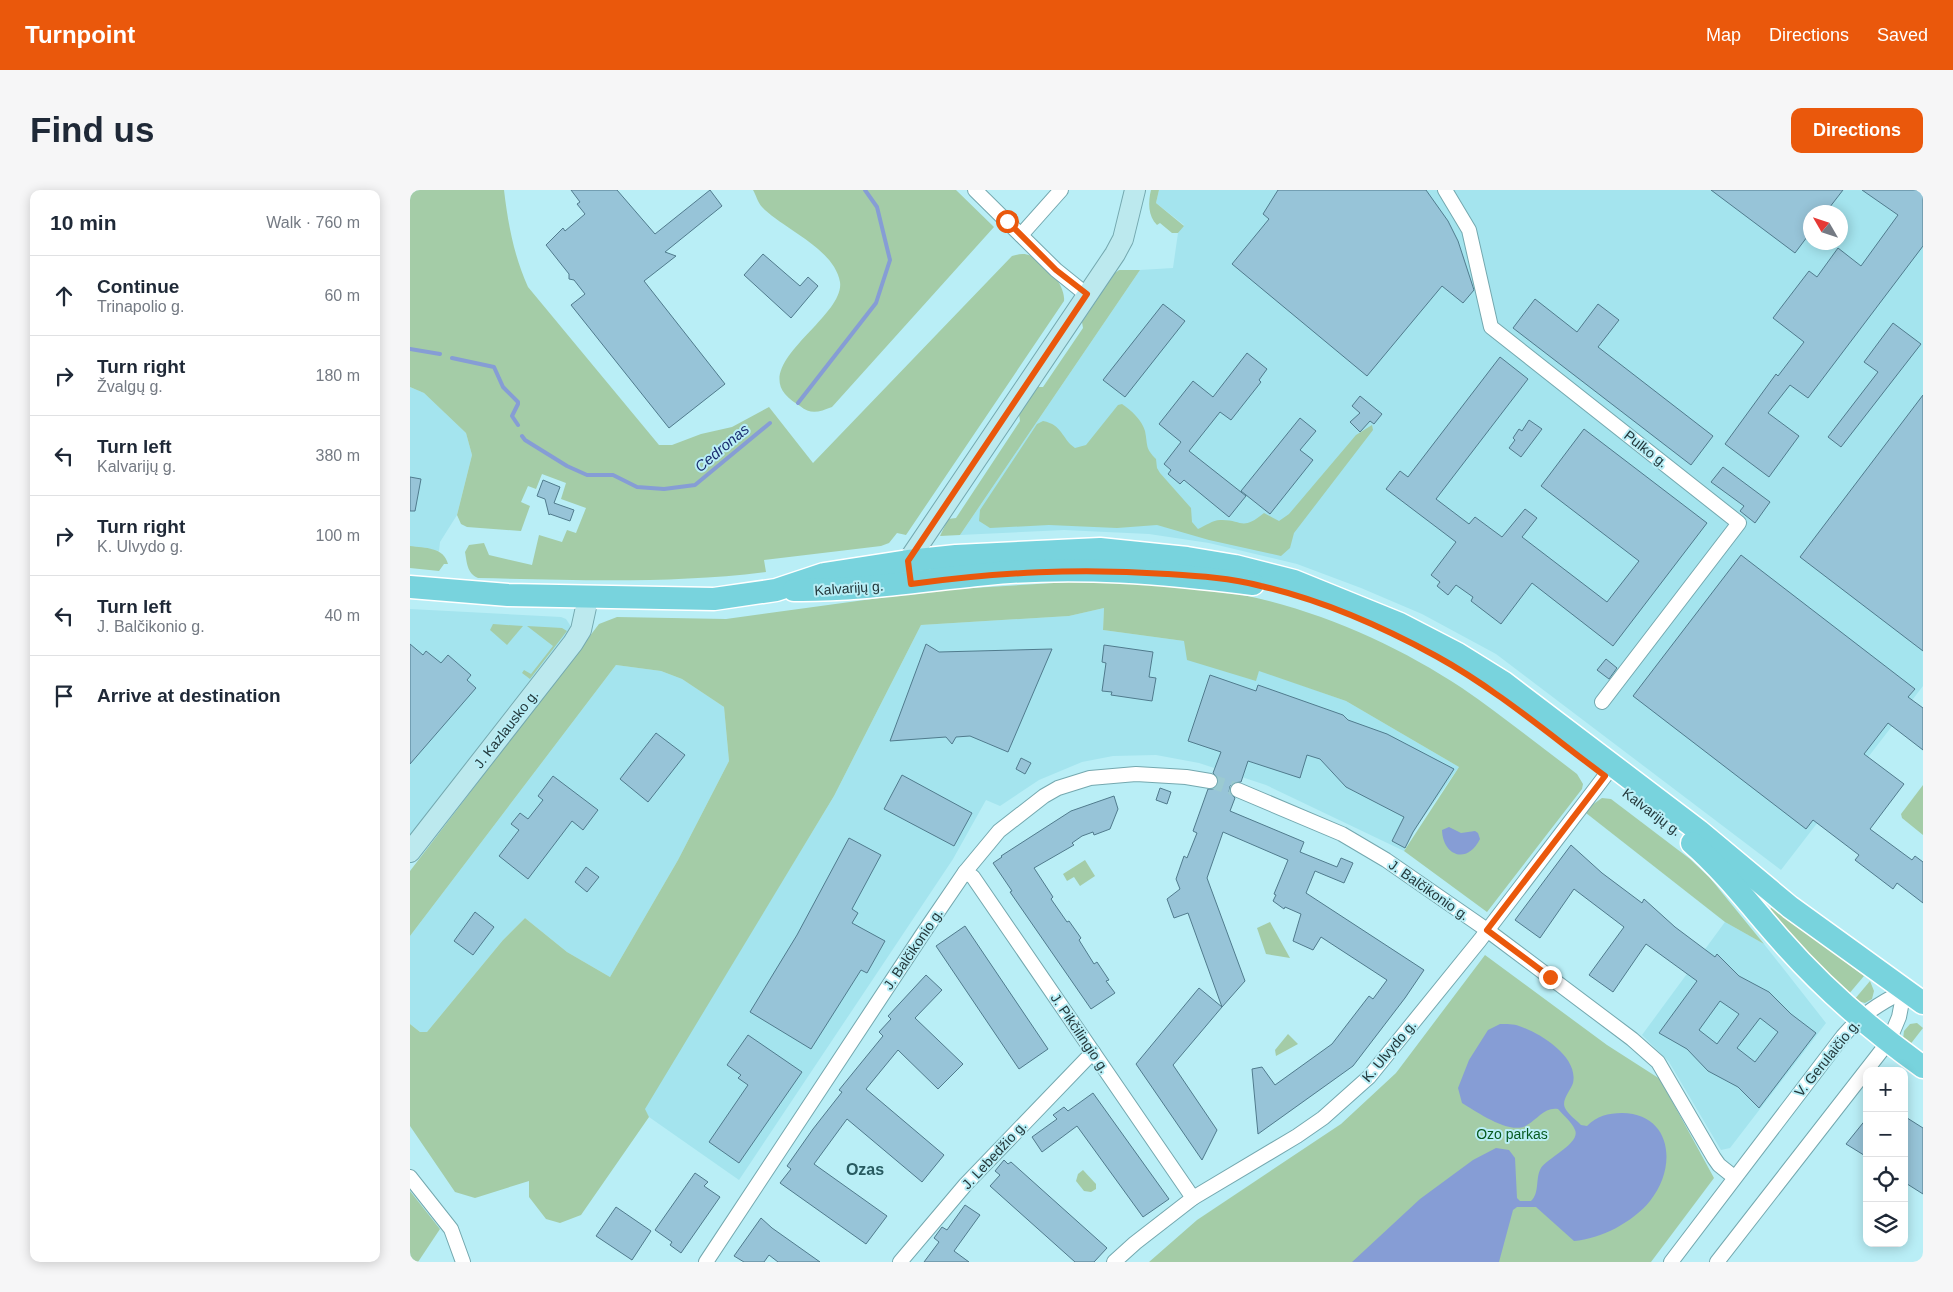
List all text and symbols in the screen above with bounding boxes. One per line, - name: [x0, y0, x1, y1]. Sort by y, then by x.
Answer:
- text: Turnpoint: [25, 21, 135, 48]
- text: Map: [1706, 25, 1741, 45]
- text: Directions: [1769, 25, 1849, 45]
- text: Saved: [1877, 25, 1928, 45]
- button: Directions: [1791, 108, 1923, 153]
- text: Find us: [30, 110, 154, 149]
- north arrow: [1803, 205, 1848, 250]
- route start: [996, 210, 1019, 233]
- text: 10 min: [50, 211, 117, 234]
- text: Walk · 760 m: [266, 214, 360, 231]
- text: Continue: [97, 276, 179, 297]
- icon: ahead: [50, 282, 78, 310]
- text: 60 m: [324, 287, 360, 304]
- text: Trinapolio g.: [97, 298, 184, 315]
- text: Turn right: [97, 356, 185, 377]
- icon: right: [50, 362, 78, 390]
- text: 180 m: [316, 367, 360, 384]
- text: Žvalgų g.: [97, 378, 163, 395]
- water label: Cedronas: [691, 420, 752, 475]
- street label: Pulko g.: [1621, 427, 1671, 471]
- text: Turn left: [97, 436, 172, 457]
- icon: left: [50, 442, 78, 470]
- text: 380 m: [316, 447, 360, 464]
- text: Kalvarijų g.: [97, 458, 176, 475]
- text: Turn right: [97, 516, 185, 537]
- icon: right: [50, 522, 78, 550]
- text: 100 m: [316, 527, 360, 544]
- text: K. Ulvydo g.: [97, 538, 183, 555]
- street label: Kalvarijų g.: [814, 578, 884, 598]
- text: Turn left: [97, 596, 172, 617]
- icon: left: [50, 602, 78, 630]
- text: 40 m: [324, 607, 360, 624]
- text: J. Balčikonio g.: [97, 618, 205, 635]
- icon: arrive: [50, 682, 78, 710]
- text: Arrive at destination: [97, 685, 281, 706]
- street label: J. Kazlausko g.: [470, 687, 542, 771]
- street label: Kalvarijų g.: [1620, 785, 1684, 839]
- street label: J. Balčikonio g.: [1386, 856, 1472, 924]
- street label: J. Balčikonio g.: [880, 905, 946, 993]
- route end: [1539, 966, 1562, 989]
- street label: J. Pikčilingio g.: [1047, 990, 1113, 1076]
- street label: V. Gerulaičio g.: [1791, 1016, 1863, 1100]
- street label: K. Ulvydo g.: [1359, 1017, 1419, 1085]
- map controls: [1863, 1067, 1908, 1247]
- button: +: [1863, 1067, 1908, 1112]
- button: −: [1863, 1112, 1908, 1157]
- street label: J. Lebedžio g.: [958, 1118, 1030, 1192]
- park label: Ozo parkas: [1476, 1126, 1548, 1142]
- button: locate: [1863, 1157, 1908, 1202]
- district label: Ozas: [846, 1161, 884, 1178]
- button: layers: [1863, 1202, 1908, 1247]

